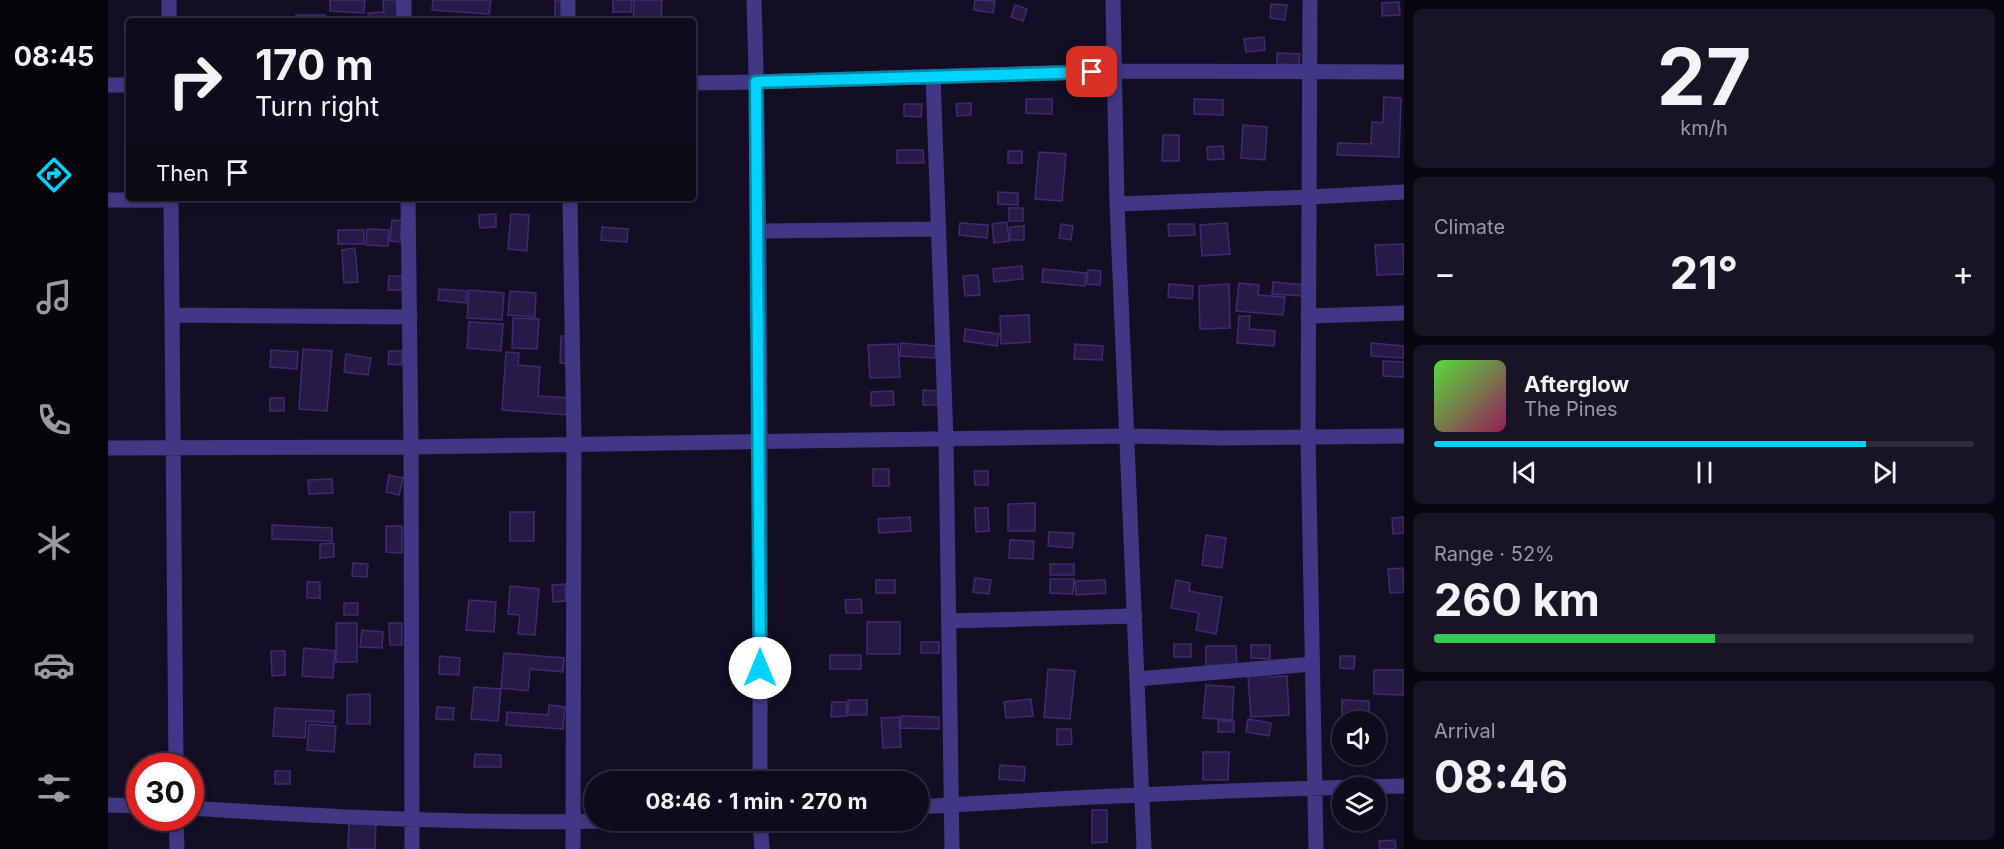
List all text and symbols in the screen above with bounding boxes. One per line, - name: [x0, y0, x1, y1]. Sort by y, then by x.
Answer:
- text: 27: [1657, 29, 1751, 124]
- text: 170 m: [255, 39, 373, 90]
- text: 08:45: [14, 40, 94, 73]
- icon: right: [156, 42, 234, 120]
- pin: [1066, 46, 1117, 97]
- icon: arrive: [1075, 55, 1108, 88]
- text: Turn right: [255, 90, 379, 123]
- text: km/h: [1680, 116, 1728, 140]
- icon: directions: [33, 154, 75, 196]
- icon: arrive: [221, 156, 254, 189]
- text: Then: [156, 160, 209, 186]
- text: Climate: [1434, 215, 1505, 239]
- text: 21°: [1670, 245, 1738, 300]
- text: −: [1434, 253, 1456, 293]
- text: +: [1952, 253, 1974, 293]
- icon: music: [33, 276, 75, 318]
- text: Afterglow: [1524, 371, 1629, 397]
- text: The Pines: [1524, 397, 1618, 421]
- icon: phone: [33, 399, 75, 441]
- icon: previous: [1508, 456, 1541, 489]
- icon: pause: [1688, 456, 1721, 489]
- icon: next: [1868, 456, 1901, 489]
- icon: climate: [33, 522, 75, 564]
- text: Range · 52%: [1434, 542, 1555, 566]
- text: 260 km: [1434, 572, 1600, 627]
- position arrow: [728, 636, 792, 700]
- icon: car: [33, 644, 75, 686]
- map controls: [1332, 711, 1386, 831]
- button: sound: [1332, 711, 1386, 765]
- text: Arrival: [1434, 719, 1496, 743]
- text: 08:46: [1434, 749, 1568, 804]
- speed limit sign: 30: [126, 753, 204, 831]
- icon: filters: [33, 767, 75, 809]
- button: layers: [1332, 777, 1386, 831]
- text: 08:46 · 1 min · 270 m: [645, 788, 868, 814]

